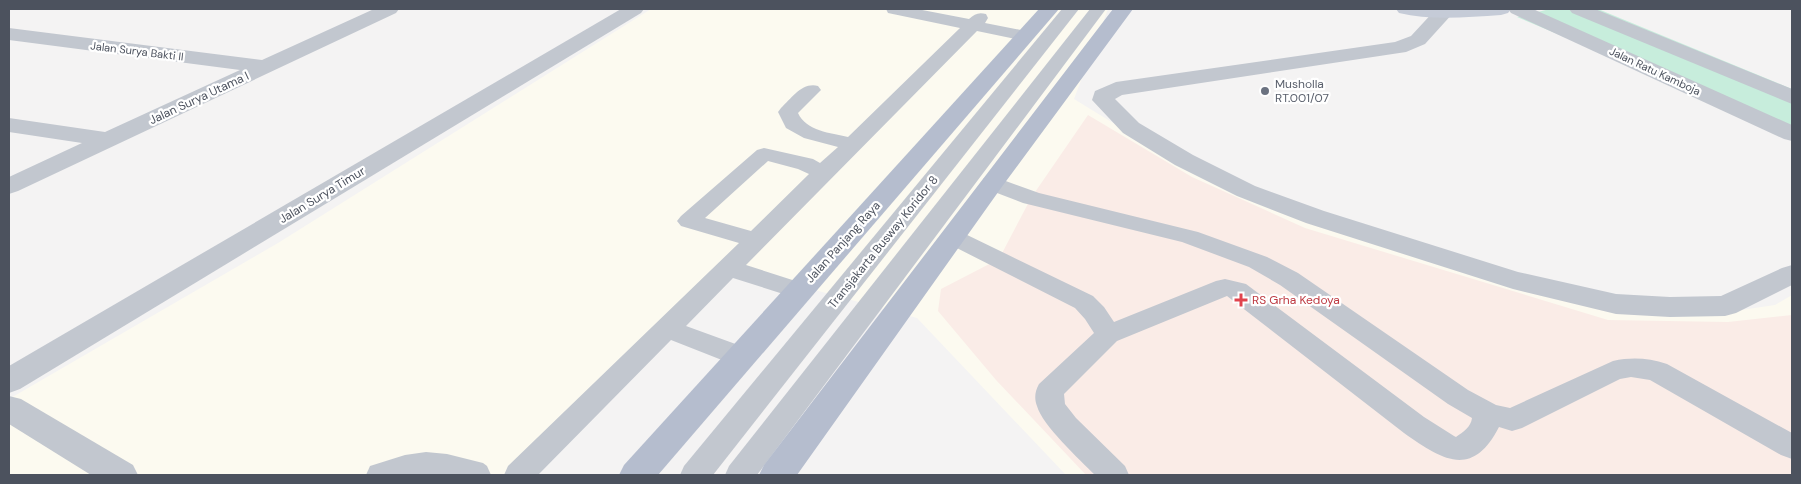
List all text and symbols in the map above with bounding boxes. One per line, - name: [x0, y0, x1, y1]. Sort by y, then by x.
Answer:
- street label: Jalan Surya Bakti II: [90, 38, 184, 64]
- street label: Jalan Ratu Kamboja: [1607, 44, 1703, 98]
- street label: Jalan Surya Utama I: [146, 68, 252, 128]
- place label: Musholla RT.001/07: [1275, 76, 1329, 106]
- marker: Musholla RT.001/07: [1259, 85, 1271, 97]
- street label: Jalan Surya Timur: [276, 163, 368, 227]
- street label: Transjakarta Busway Koridor 8: [824, 172, 942, 312]
- street label: Jalan Panjang Raya: [802, 198, 884, 286]
- place label: RS Grha Kedoya: [1252, 292, 1340, 308]
- marker: RS Grha Kedoya: [1234, 293, 1248, 307]

